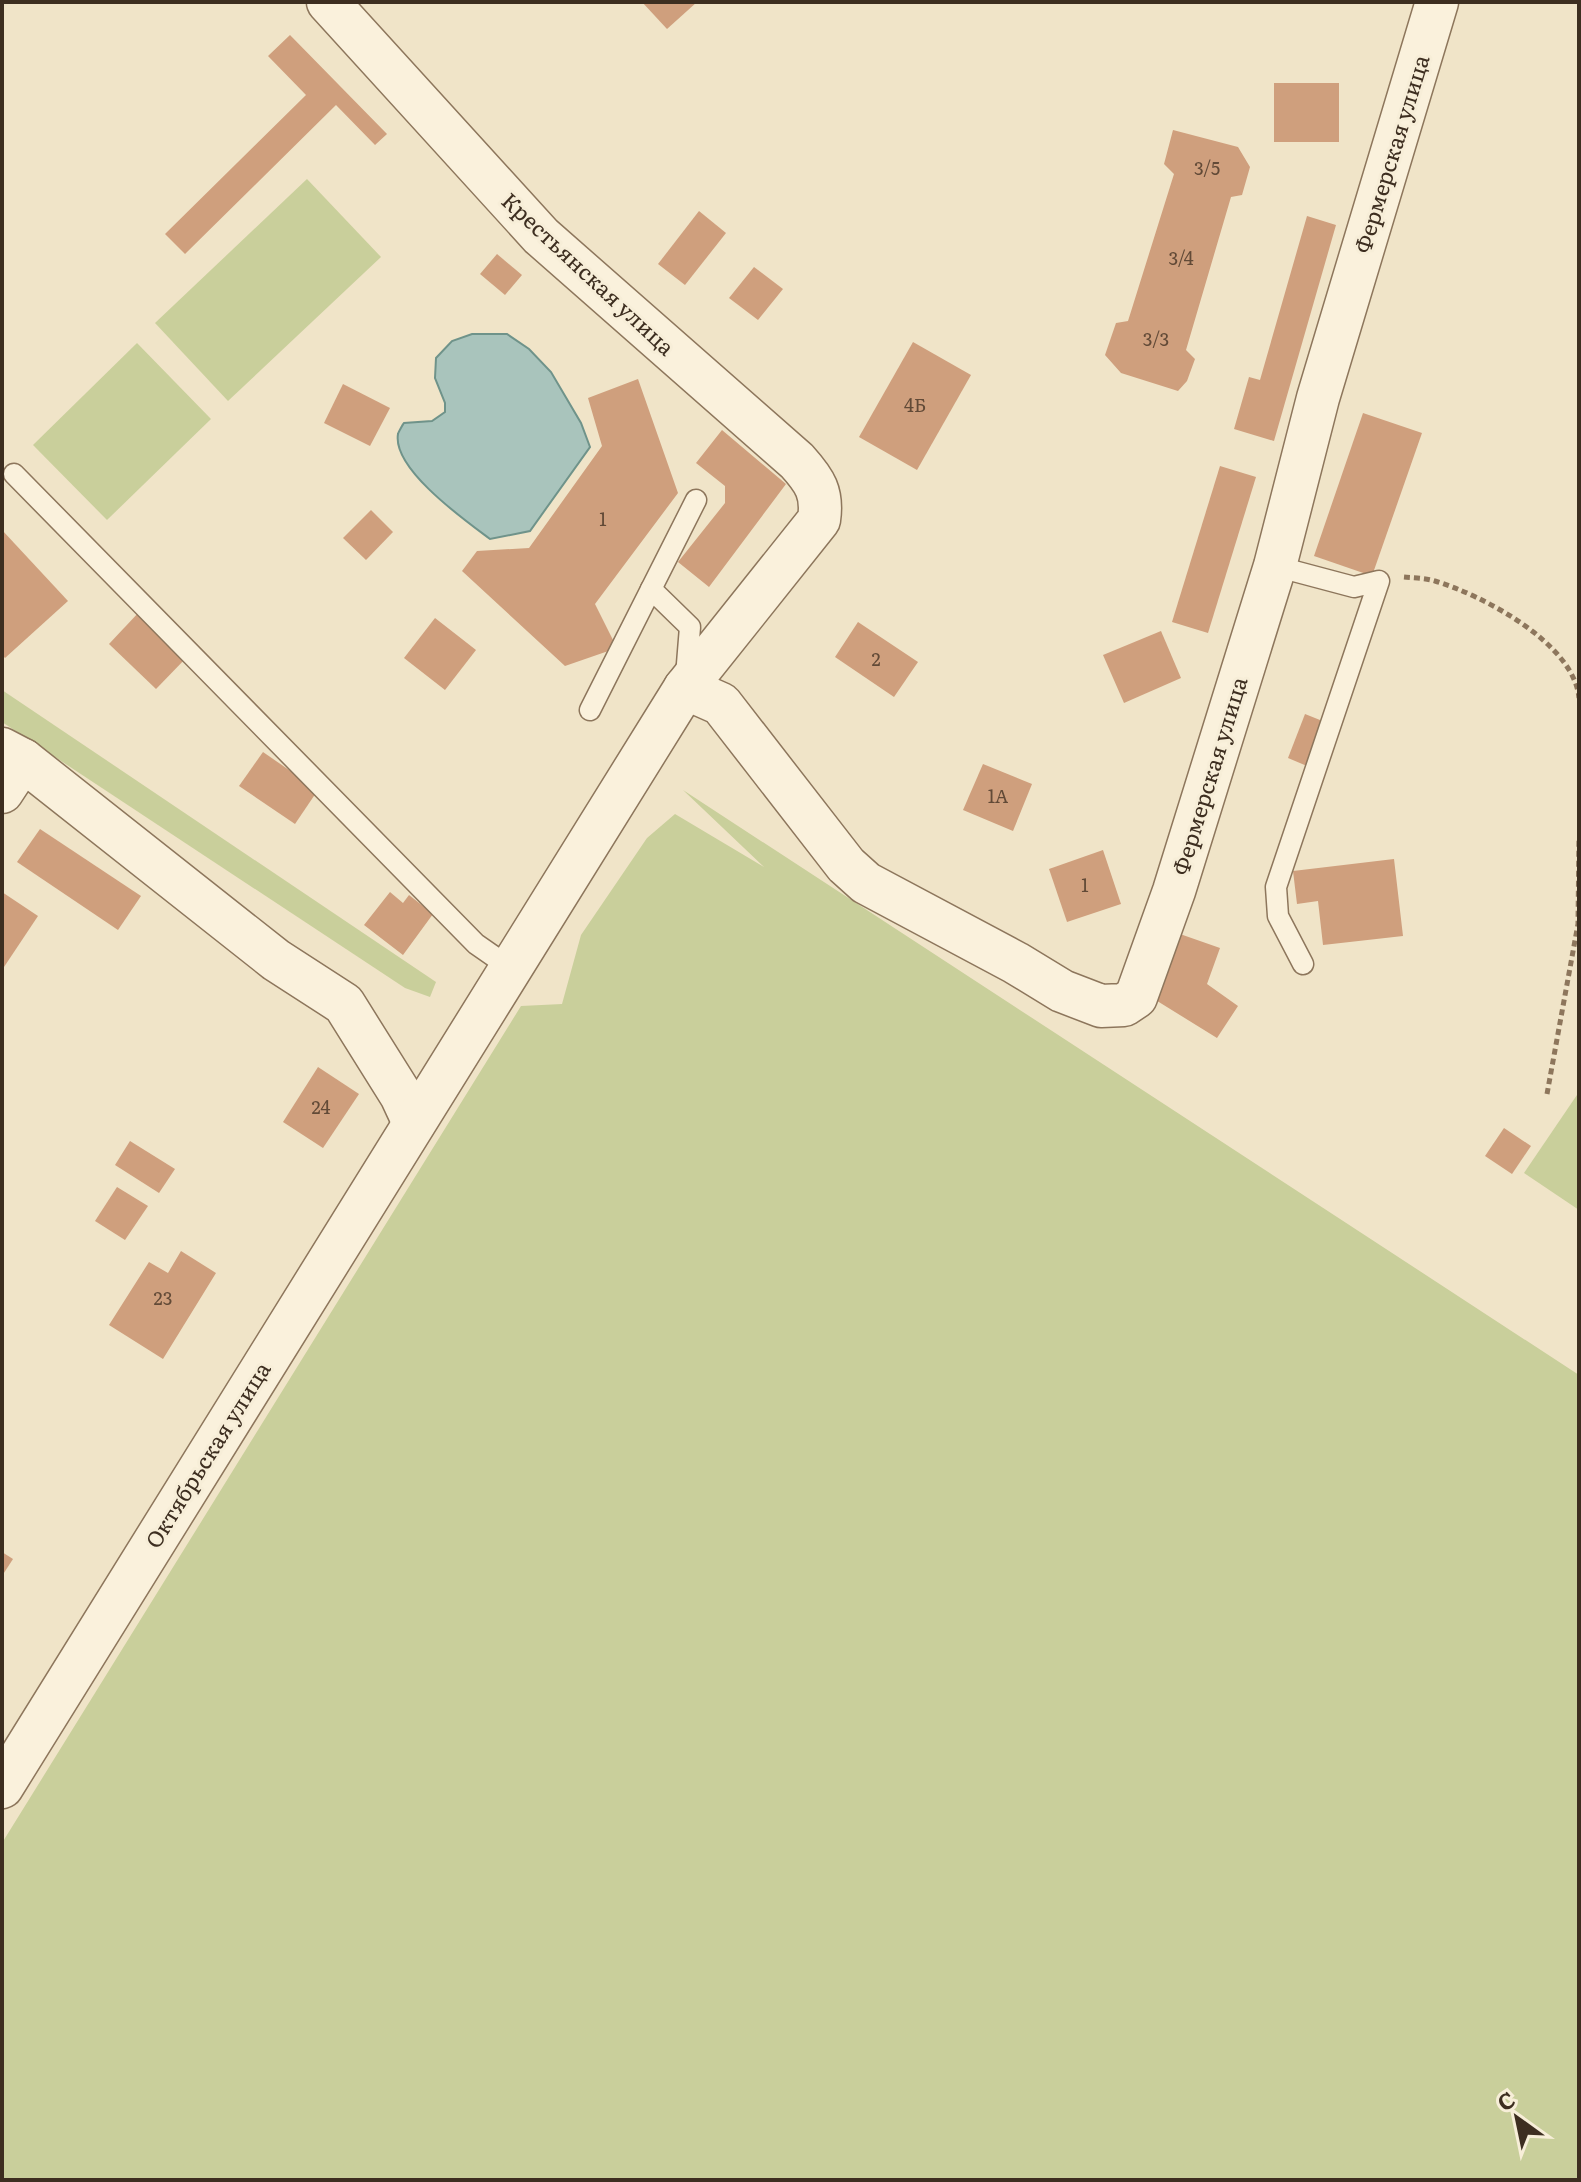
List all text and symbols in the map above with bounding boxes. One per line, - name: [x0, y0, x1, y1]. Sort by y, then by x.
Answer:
- street label: Фермерская улица: [1345, 50, 1437, 257]
- house number: 3/5: [1194, 154, 1220, 181]
- street label: Крестьянская улица: [495, 184, 683, 362]
- house number: 3/4: [1168, 244, 1194, 271]
- house number: 3/3: [1143, 325, 1169, 352]
- house number: 4Б: [904, 391, 926, 418]
- house number: 1: [599, 505, 607, 532]
- house number: 2: [871, 645, 881, 672]
- street label: Фермерская улица: [1163, 672, 1255, 879]
- house number: 1А: [988, 782, 1008, 809]
- house number: 1: [1081, 871, 1089, 898]
- house number: 24: [311, 1093, 331, 1120]
- house number: 23: [154, 1284, 172, 1311]
- street label: Октябрьская улица: [136, 1354, 278, 1554]
- north arrow: [1477, 2078, 1557, 2158]
- text: С: [1490, 2082, 1521, 2118]

